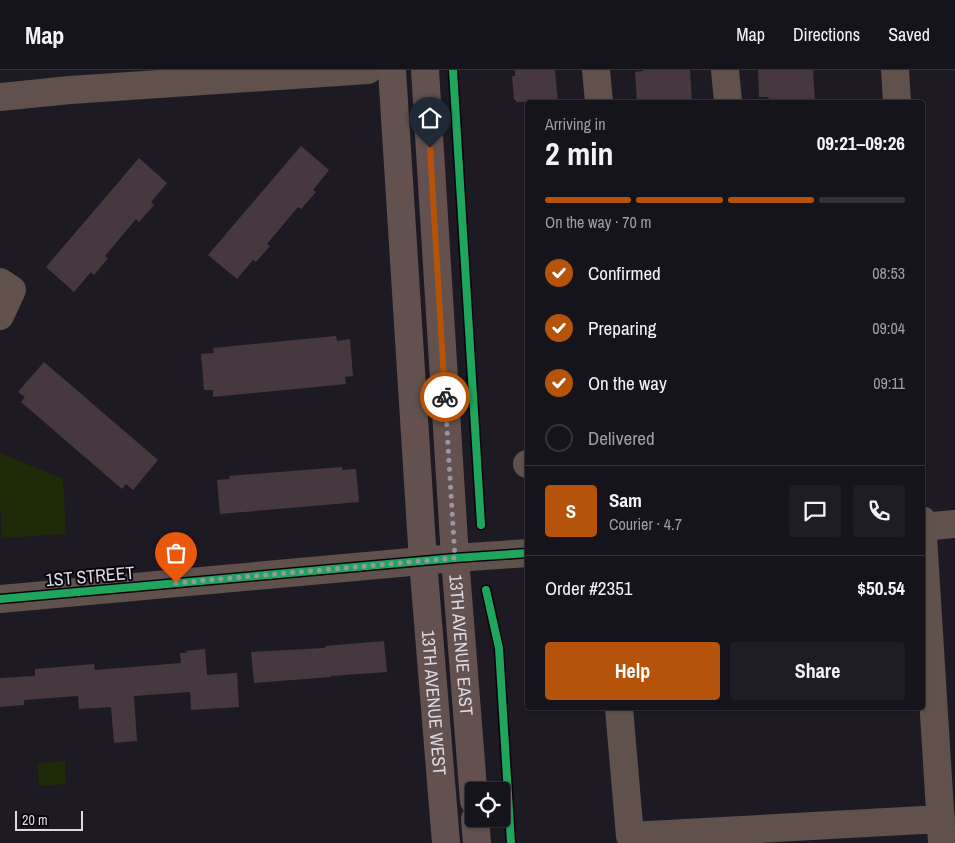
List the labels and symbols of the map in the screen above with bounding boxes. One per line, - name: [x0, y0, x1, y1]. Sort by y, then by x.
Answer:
- pin: [409, 97, 451, 148]
- courier: [420, 372, 470, 422]
- pin: [155, 532, 197, 583]
- street label: 1ST STREET: [45, 560, 135, 592]
- street label: 13TH AVENUE EAST: [444, 573, 480, 716]
- street label: 13TH AVENUE WEST: [416, 629, 453, 776]
- scale bar: [15, 808, 82, 831]

